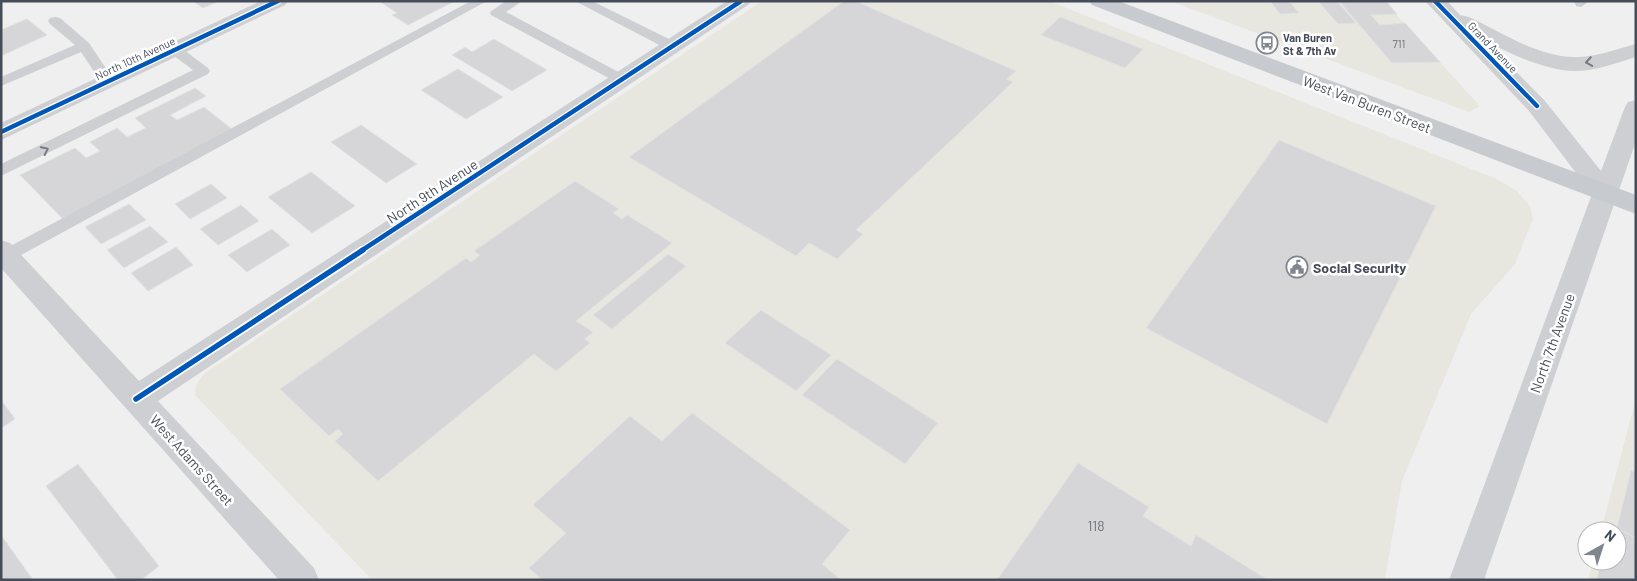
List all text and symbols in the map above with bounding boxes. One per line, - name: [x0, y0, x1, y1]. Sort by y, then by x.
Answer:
- street label: Grand Avenue: [1466, 19, 1520, 75]
- bus stop icon: Van Buren St & 7th Av: [1255, 31, 1279, 55]
- place label: Van Buren St & 7th Av: [1283, 31, 1337, 57]
- street label: North 10th Avenue: [93, 34, 177, 82]
- house number: 711: [1393, 37, 1405, 50]
- one-way arrow: [1584, 56, 1593, 66]
- street label: West Van Buren Street: [1301, 72, 1433, 136]
- one-way arrow: [40, 145, 49, 156]
- street label: North 9th Avenue: [383, 155, 481, 227]
- public building icon: Social Security: [1285, 255, 1309, 279]
- place label: Social Security: [1313, 259, 1406, 276]
- street label: North 7th Avenue: [1526, 291, 1578, 395]
- street label: West Adams Street: [147, 411, 237, 509]
- house number: 118: [1087, 517, 1105, 534]
- north arrow: [1577, 521, 1627, 571]
- text: N: [1602, 526, 1619, 545]

